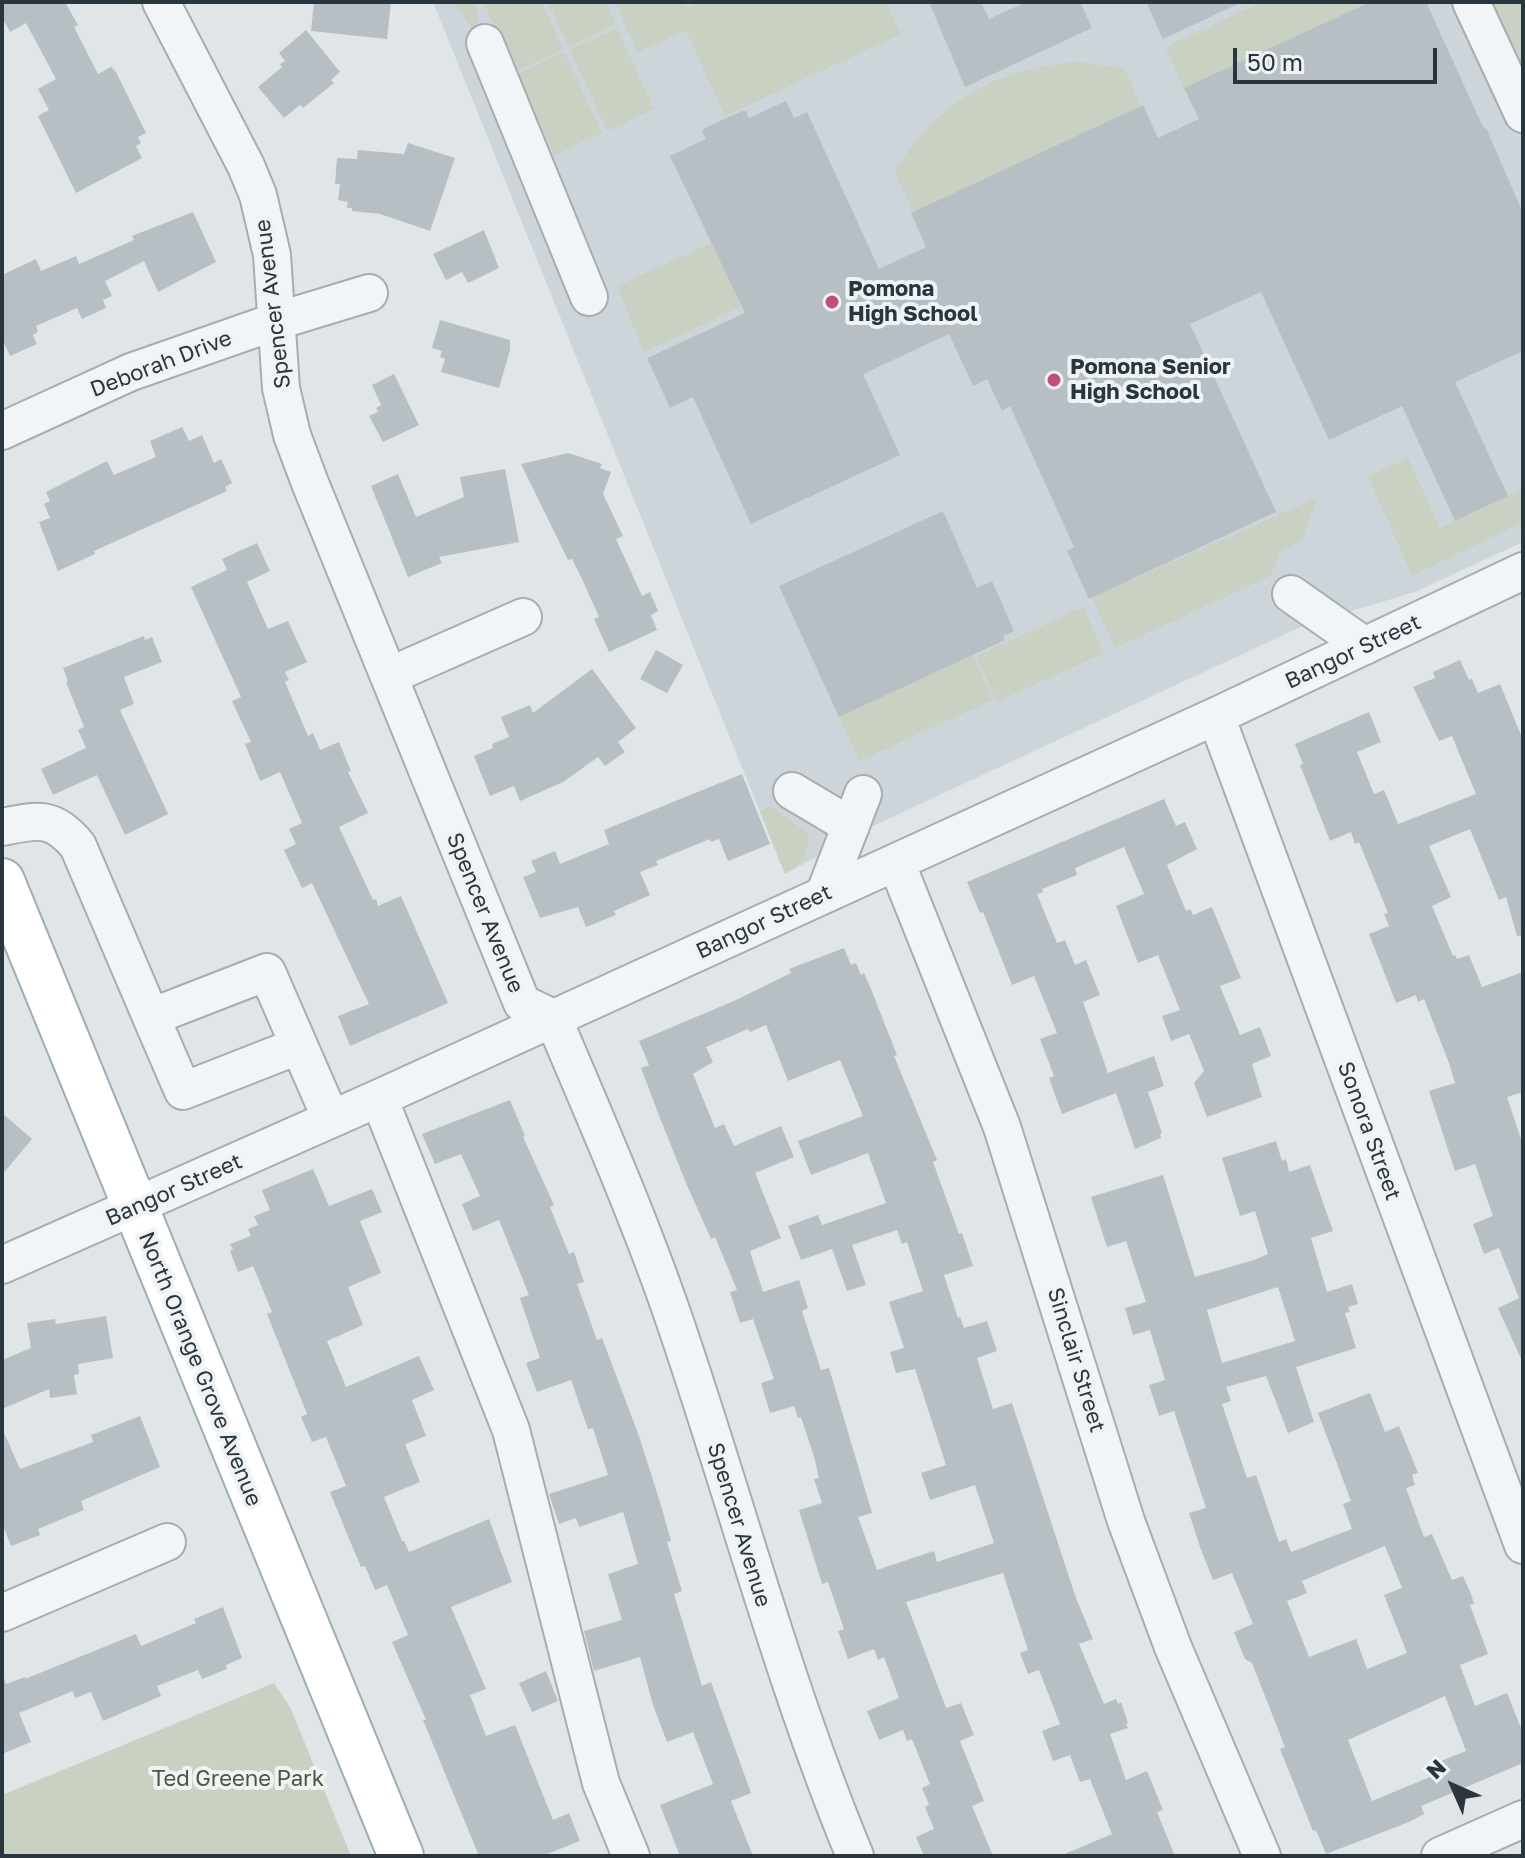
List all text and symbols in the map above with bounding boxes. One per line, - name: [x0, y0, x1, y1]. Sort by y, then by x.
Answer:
- scale bar: [1237, 32, 1441, 82]
- text: 50 m: [1247, 47, 1303, 76]
- street label: Spencer Avenue: [250, 218, 296, 390]
- place label: Pomona High School: [848, 276, 978, 328]
- marker: Pomona High School: [823, 293, 841, 311]
- street label: Deborah Drive: [87, 325, 235, 403]
- place label: Pomona Senior High School: [1070, 354, 1231, 406]
- marker: Pomona Senior High School: [1045, 371, 1063, 389]
- street label: Bangor Street: [1281, 609, 1425, 695]
- street label: Spencer Avenue: [441, 829, 529, 997]
- street label: Bangor Street: [692, 879, 836, 965]
- street label: Sonora Street: [1332, 1058, 1406, 1204]
- street label: Bangor Street: [102, 1148, 246, 1232]
- street label: North Orange Grove Avenue: [133, 1228, 267, 1510]
- street label: Sinclair Street: [1041, 1284, 1111, 1436]
- street label: Spencer Avenue: [701, 1440, 777, 1610]
- north arrow: [1413, 1746, 1493, 1826]
- text: N: [1420, 1753, 1451, 1784]
- park label: Ted Greene Park: [152, 1766, 324, 1792]

